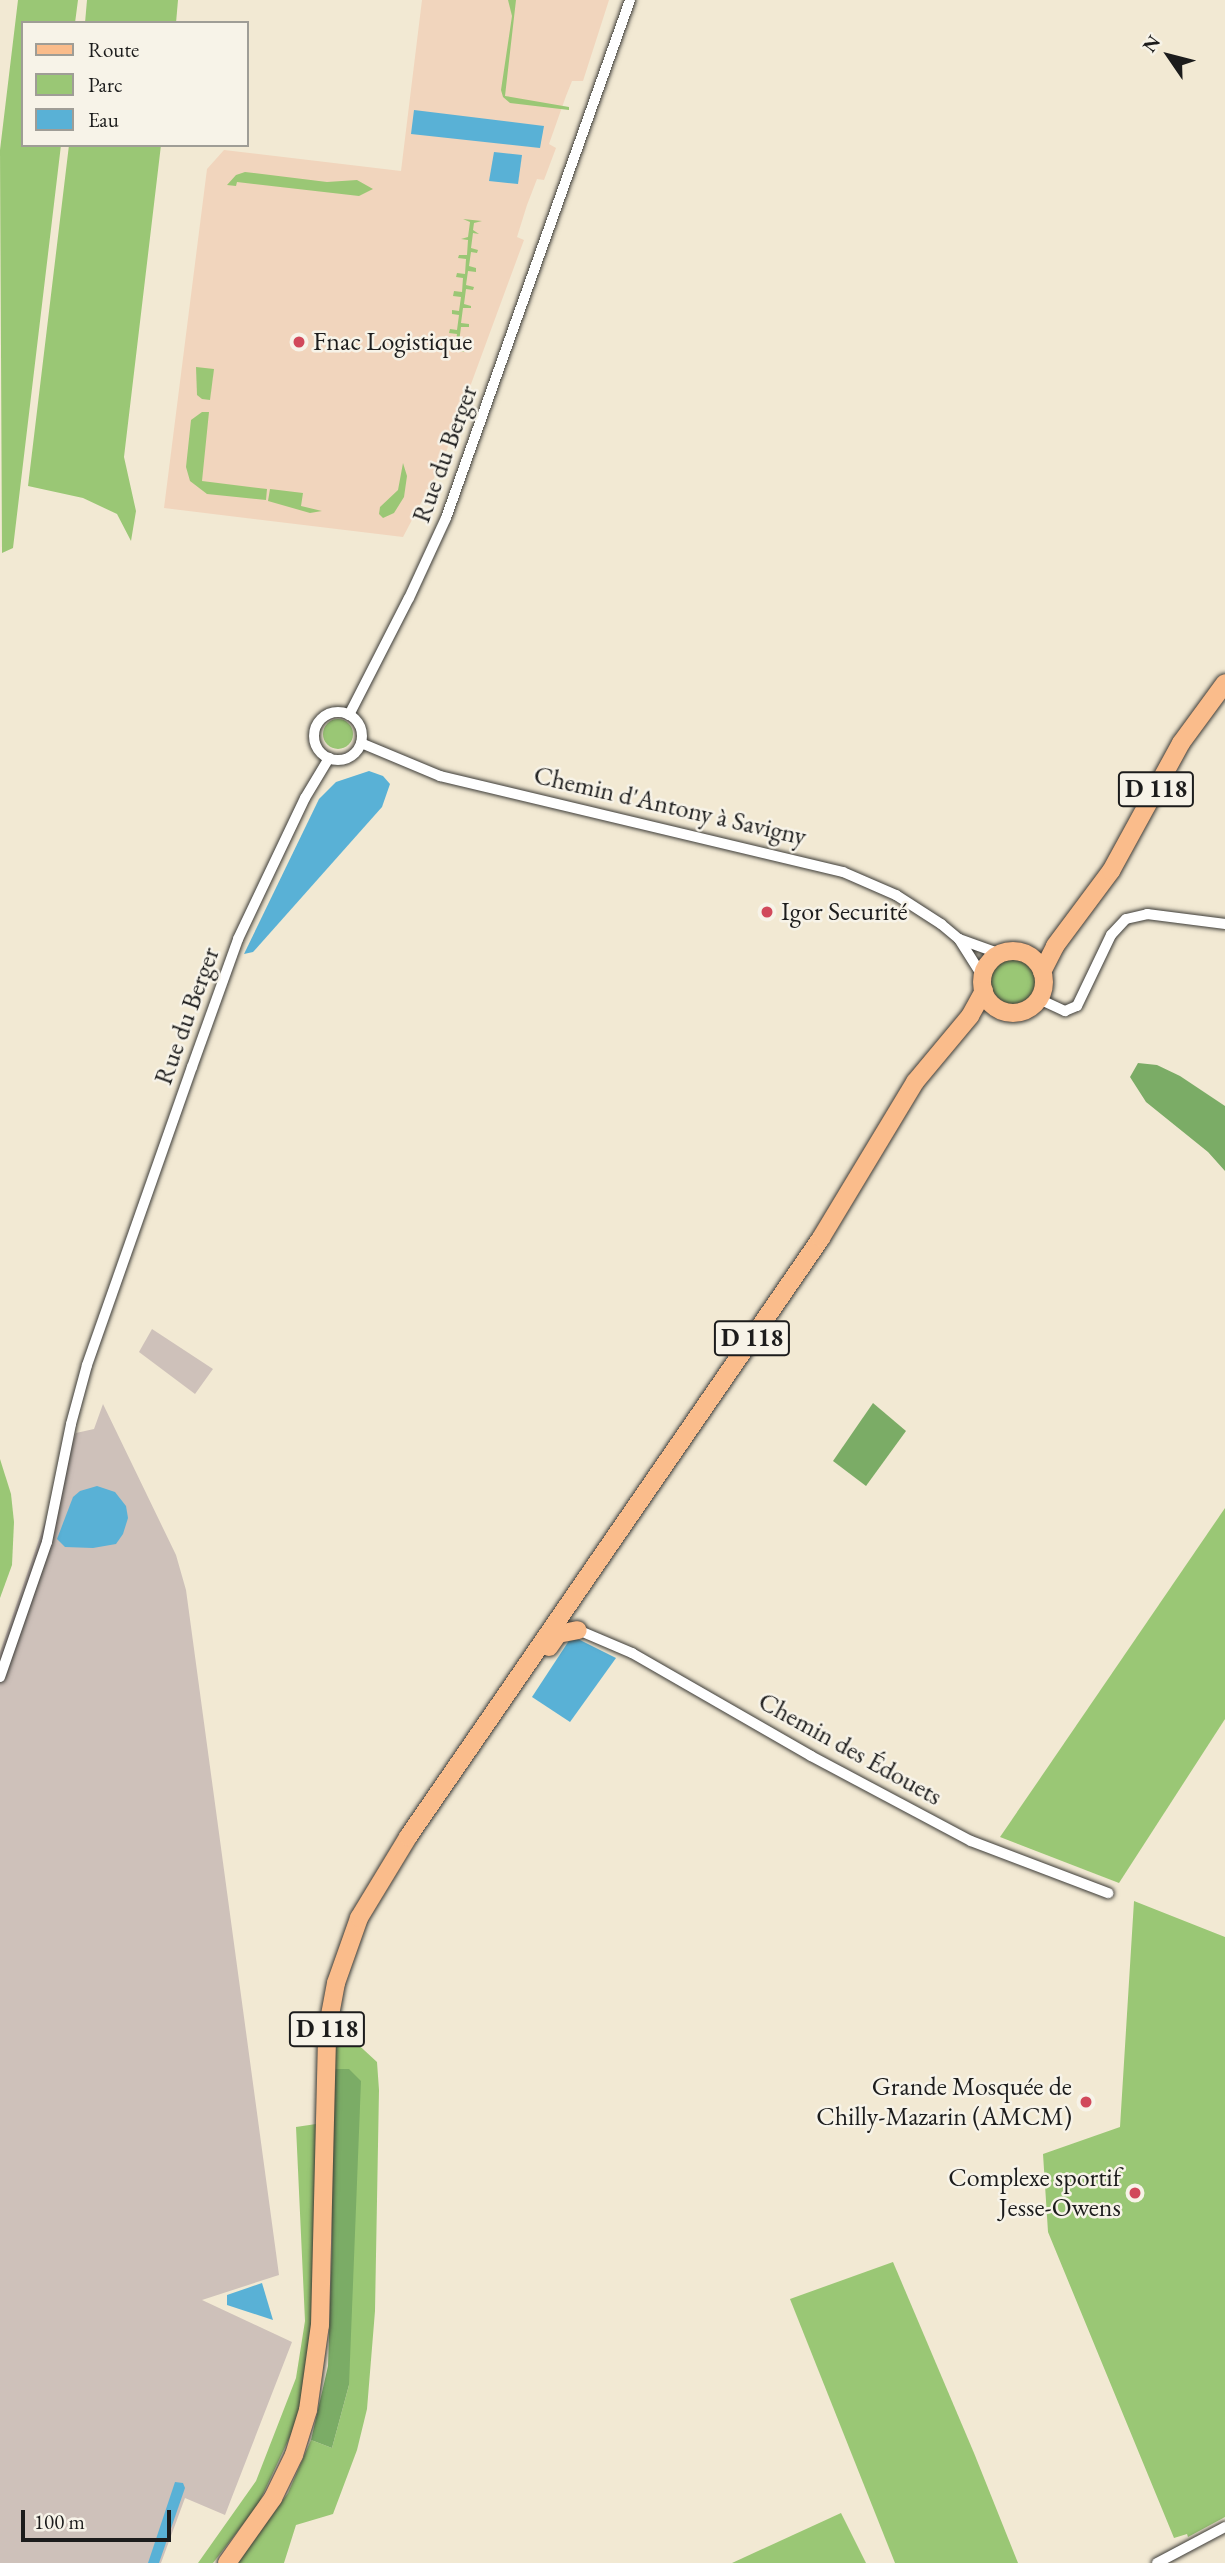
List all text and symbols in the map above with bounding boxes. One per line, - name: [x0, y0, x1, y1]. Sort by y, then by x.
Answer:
- legend: [21, 21, 248, 147]
- north arrow: [1134, 21, 1204, 91]
- text: N: [1137, 30, 1166, 57]
- text: Route: [88, 36, 139, 63]
- text: Parc: [88, 71, 122, 98]
- text: Eau: [88, 106, 119, 133]
- place label: Fnac Logistique: [313, 326, 472, 358]
- marker: Fnac Logistique: [291, 334, 307, 350]
- street label: Rue du Berger: [406, 381, 484, 527]
- street label: Chemin d'Antony à Savigny: [531, 759, 809, 853]
- road number: D 118: [1118, 768, 1194, 810]
- place label: Igor Securité: [781, 896, 908, 928]
- marker: Igor Securité: [759, 904, 775, 920]
- street label: Rue du Berger: [148, 943, 226, 1089]
- road number: D 118: [714, 1318, 790, 1358]
- street label: Chemin des Édouets: [753, 1686, 947, 1812]
- road number: D 118: [288, 2008, 366, 2050]
- place label: Grande Mosquée de Chilly-Mazarin (AMCM): [816, 2071, 1072, 2132]
- marker: Grande Mosquée de Chilly-Mazarin (AMCM): [1078, 2094, 1094, 2110]
- place label: Complexe sportif Jesse-Owens: [948, 2162, 1121, 2224]
- marker: Complexe sportif Jesse-Owens: [1127, 2185, 1143, 2201]
- scale bar: [24, 2496, 175, 2540]
- text: 100 m: [34, 2508, 85, 2535]

